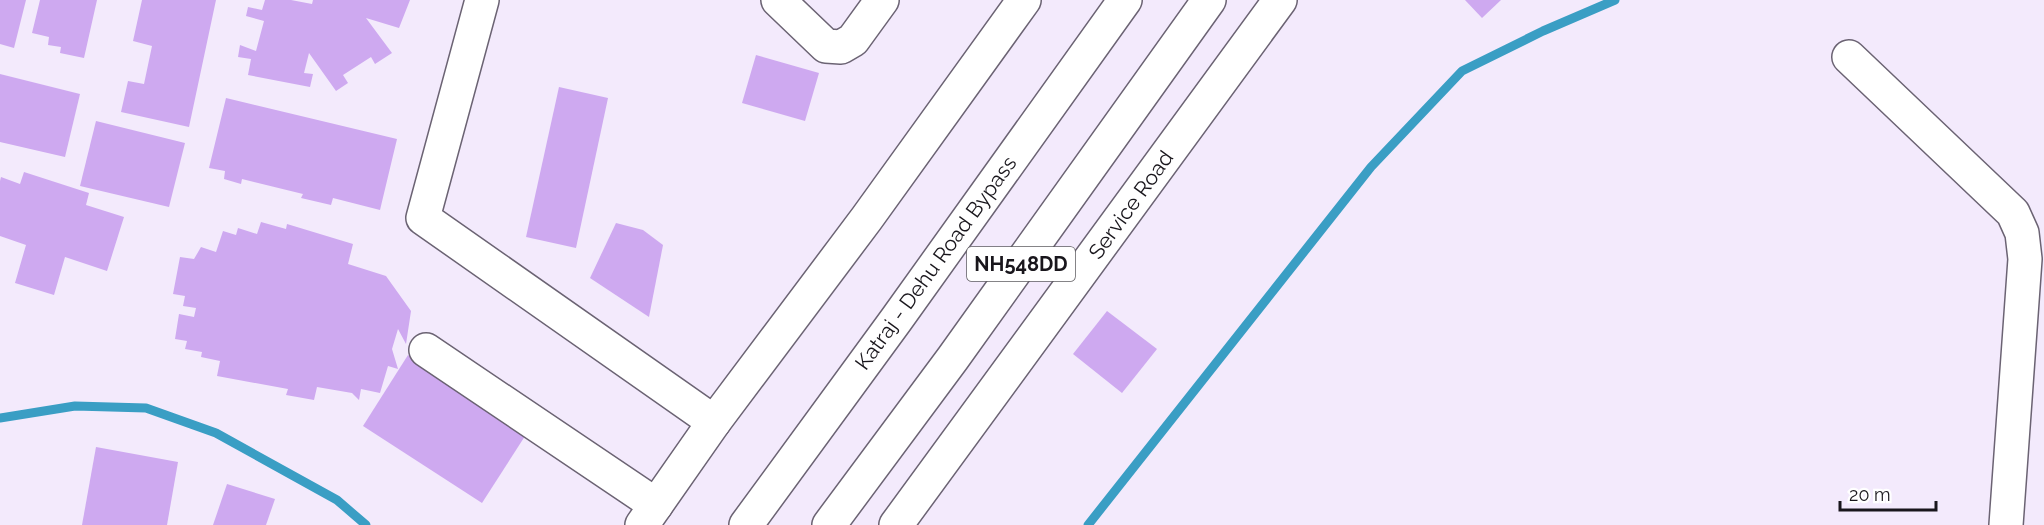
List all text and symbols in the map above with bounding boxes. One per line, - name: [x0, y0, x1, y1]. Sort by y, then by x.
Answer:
- street label: Service Road: [1083, 146, 1178, 264]
- street label: Katraj - Dehu Road Bypass: [850, 151, 1022, 374]
- road number: NH548DD: [967, 247, 1075, 281]
- scale bar: [1840, 474, 1936, 512]
- text: 20 m: [1849, 484, 1891, 505]

